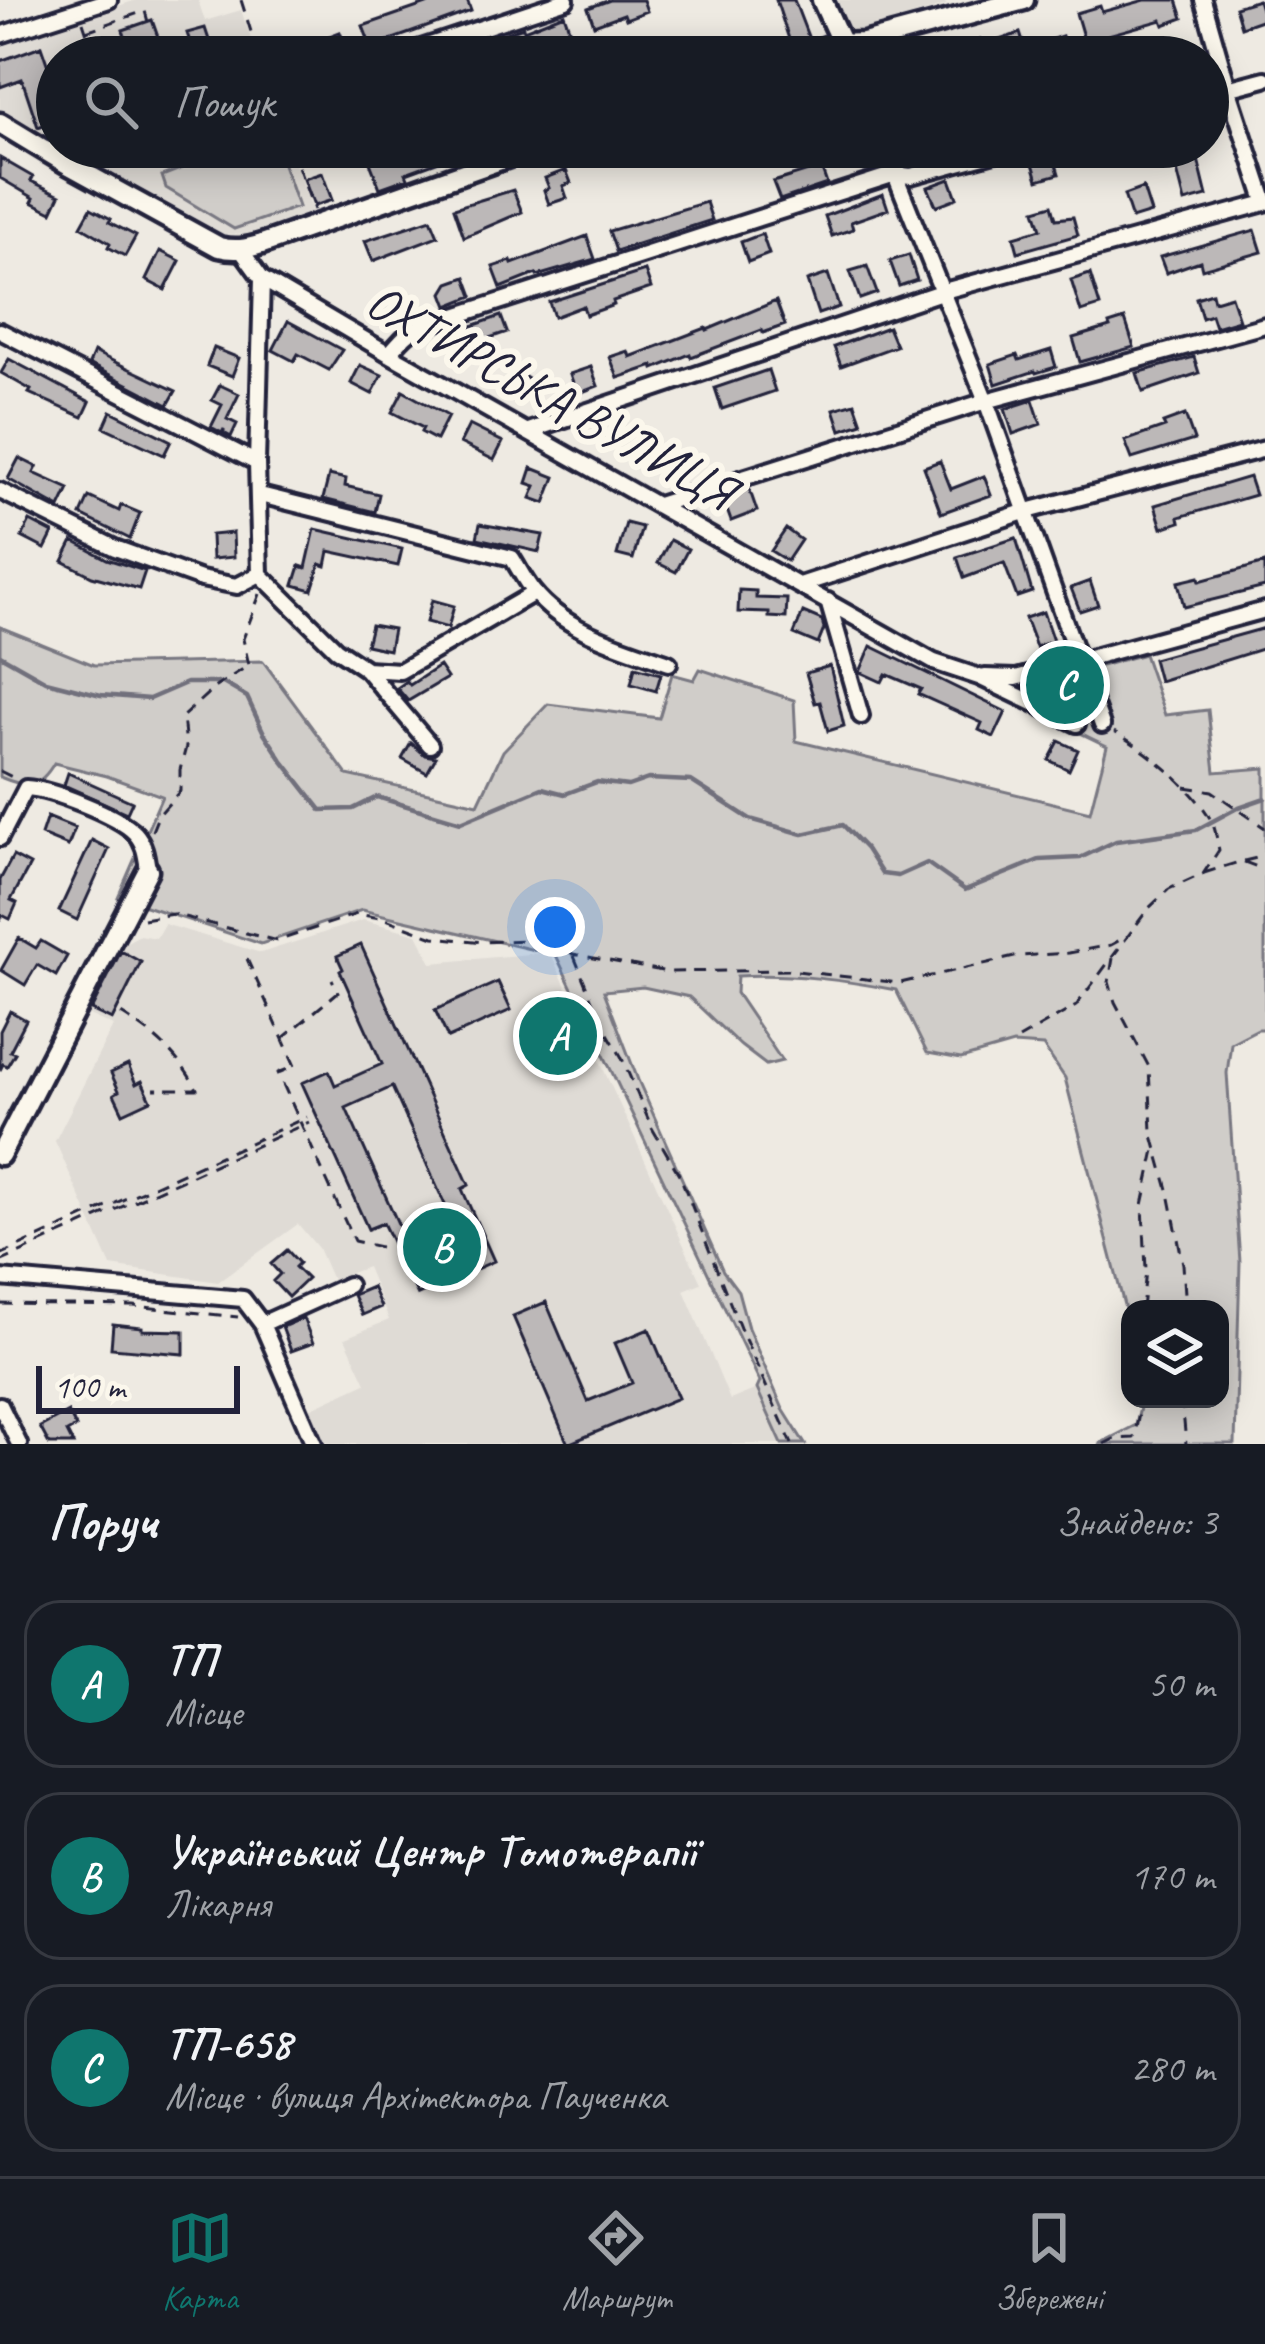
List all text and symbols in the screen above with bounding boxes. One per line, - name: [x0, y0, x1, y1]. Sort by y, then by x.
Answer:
- search box: [36, 36, 1229, 168]
- icon: search: [78, 69, 144, 135]
- text: Пошук: [174, 74, 274, 131]
- street label: ОХТИРСЬКА ВУЛИЦЯ: [356, 268, 752, 527]
- pin: C: [1026, 640, 1104, 730]
- your location: [525, 897, 585, 957]
- pin: A: [519, 991, 597, 1081]
- pin: B: [403, 1202, 481, 1292]
- map controls: [1121, 1300, 1229, 1408]
- button: layers: [1121, 1300, 1229, 1408]
- scale bar: [36, 1360, 240, 1413]
- text: 100 m: [54, 1366, 125, 1408]
- text: Поруч: [48, 1490, 157, 1554]
- text: Знайдено: 3: [1056, 1498, 1217, 1547]
- text: ТП: [165, 1631, 215, 1688]
- text: A: [80, 1660, 100, 1709]
- text: 50 m: [1148, 1660, 1214, 1709]
- text: Місце: [165, 1688, 242, 1737]
- text: Український Центр Томотерапії: [165, 1823, 695, 1880]
- text: B: [80, 1852, 100, 1901]
- text: 170 m: [1130, 1852, 1214, 1901]
- text: Лікарня: [165, 1880, 270, 1929]
- text: ТП-658: [165, 2015, 291, 2072]
- text: C: [81, 2044, 99, 2093]
- text: 280 m: [1130, 2044, 1214, 2093]
- text: Місце · вулиця Архітектора Паученка: [165, 2072, 666, 2121]
- tab: Карта: [162, 2205, 238, 2319]
- tab: Маршрут: [562, 2205, 671, 2319]
- tab: Збережені: [995, 2205, 1103, 2319]

